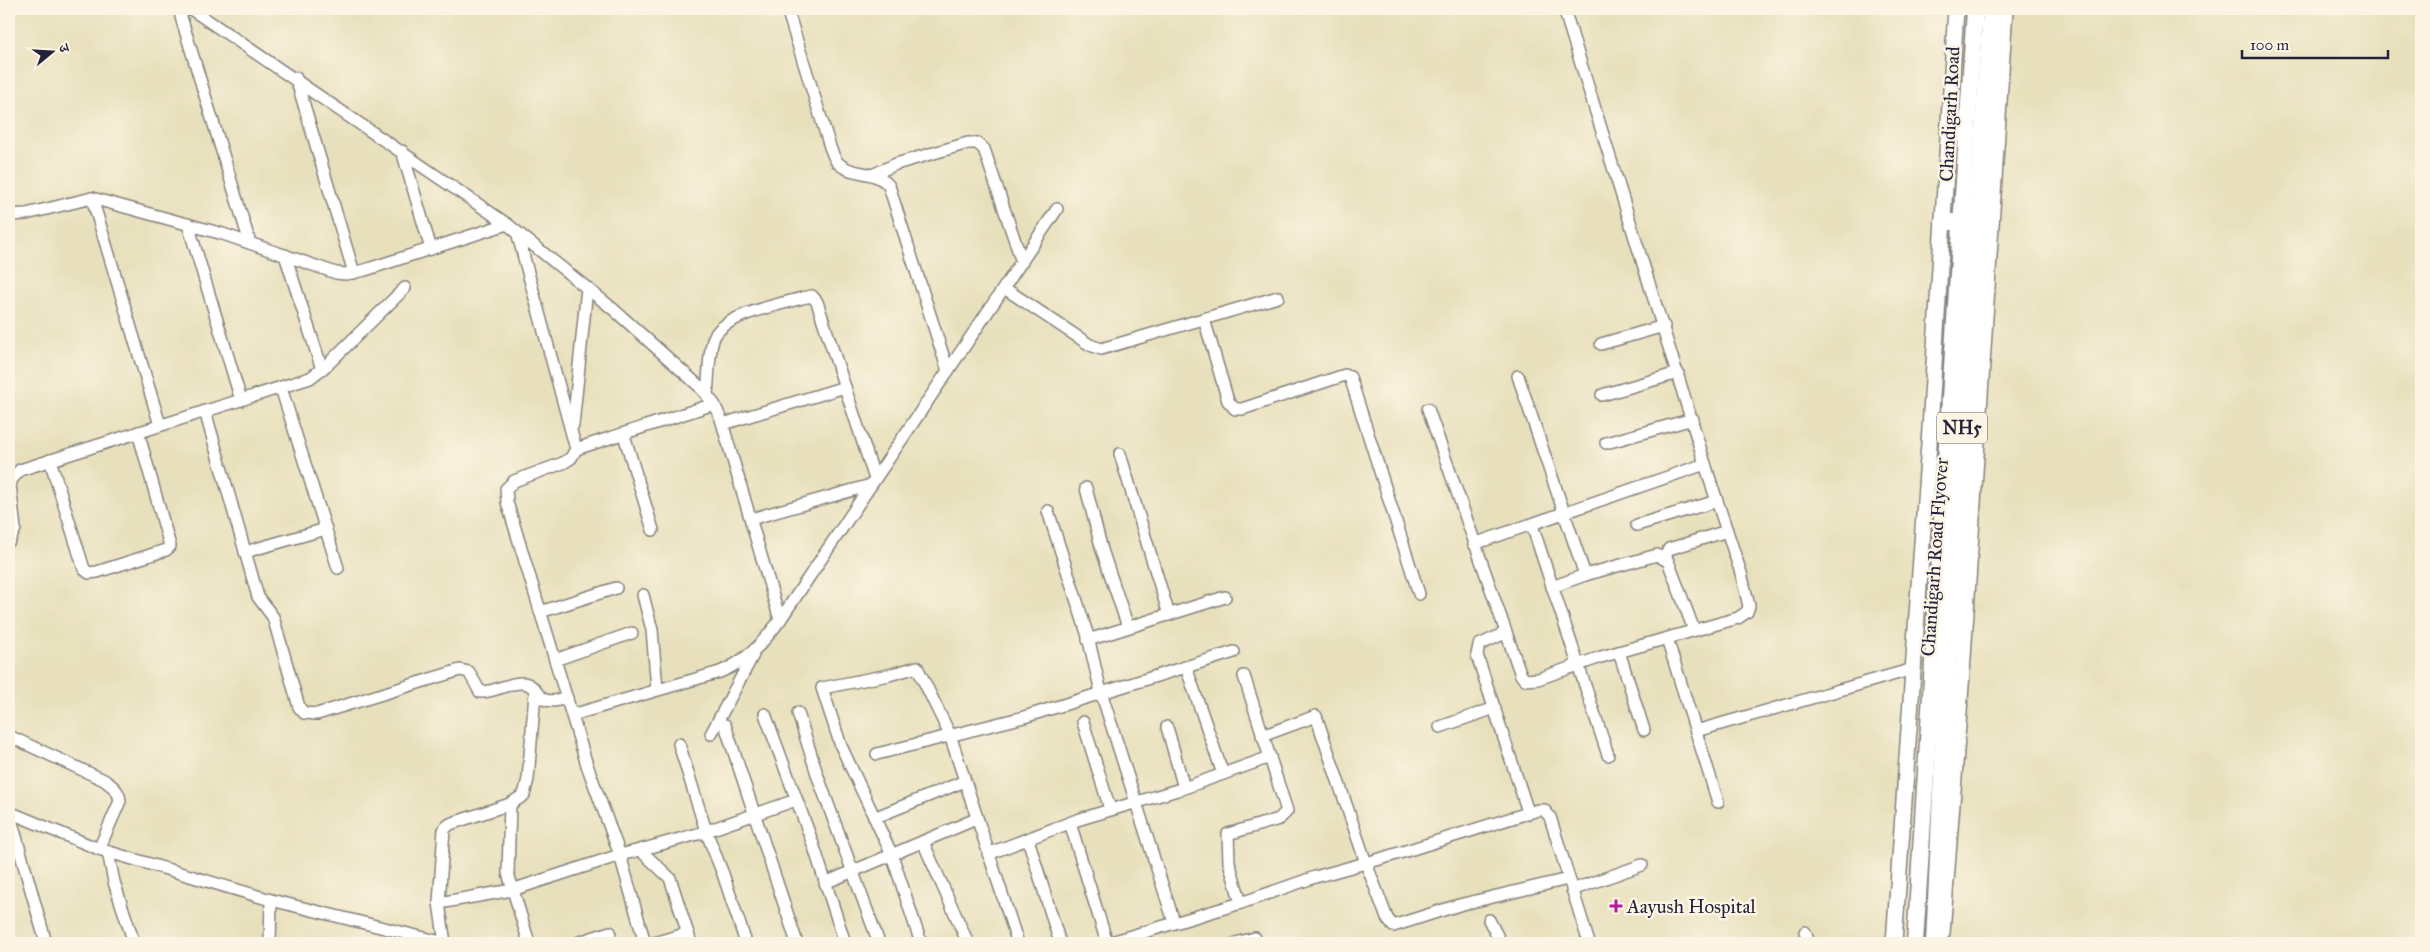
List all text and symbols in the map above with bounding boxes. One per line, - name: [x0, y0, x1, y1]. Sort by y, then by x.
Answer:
- north arrow: [28, 28, 78, 78]
- scale bar: [2242, 28, 2389, 60]
- text: 100 m: [2250, 36, 2290, 54]
- text: उ: [54, 41, 73, 55]
- street label: Chandigarh Road: [1934, 45, 1966, 182]
- road number: NH5: [1937, 412, 1987, 443]
- street label: Chandigarh Road Flyover: [1916, 456, 1954, 657]
- place label: Aayush Hospital: [1626, 895, 1756, 918]
- marker: Aayush Hospital: [1609, 899, 1623, 913]

